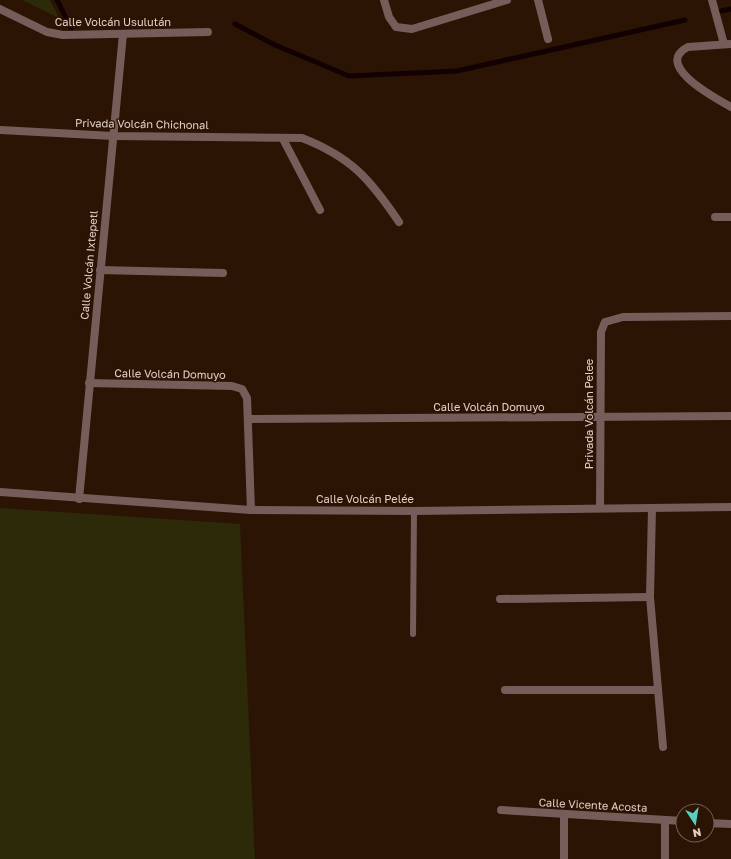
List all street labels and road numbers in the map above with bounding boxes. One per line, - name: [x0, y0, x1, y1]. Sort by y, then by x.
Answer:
- street label: Calle Volcán Usulután: [55, 15, 171, 28]
- street label: Privada Volcán Chichonal: [75, 116, 209, 131]
- street label: Calle Volcán Ixtepetl: [77, 209, 100, 320]
- street label: Privada Volcán Pelee: [582, 359, 595, 469]
- street label: Calle Volcán Domuyo: [114, 366, 226, 381]
- street label: Calle Volcán Domuyo: [433, 400, 545, 413]
- street label: Calle Volcán Pelée: [316, 492, 414, 505]
- street label: Calle Vicente Acosta: [538, 795, 648, 814]

